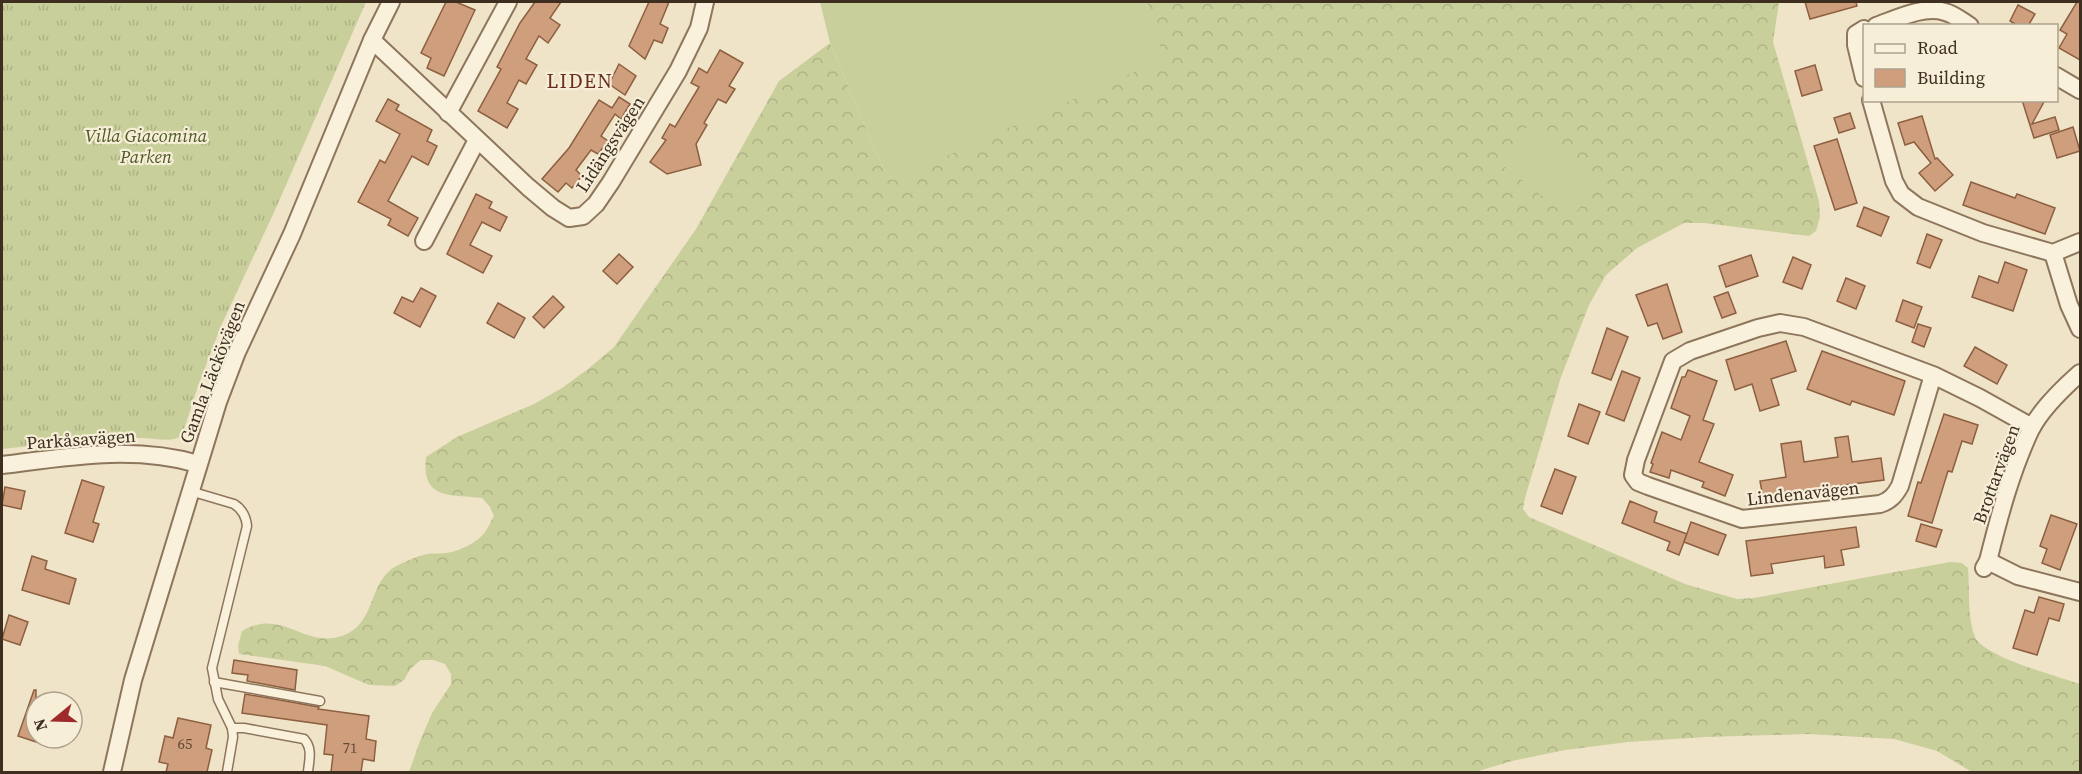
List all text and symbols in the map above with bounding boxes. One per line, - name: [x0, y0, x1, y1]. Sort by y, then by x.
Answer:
- legend: [1863, 24, 2058, 102]
- text: Road: [1917, 35, 1958, 60]
- text: Building: [1917, 65, 1985, 90]
- district label: LIDEN: [547, 67, 613, 95]
- street label: Lidängsvägen: [569, 91, 651, 197]
- park label: Villa Giacomina Parken: [85, 123, 208, 169]
- street label: Gamla Läckövägen: [173, 297, 251, 447]
- street label: Brottarvägen: [1966, 421, 2026, 527]
- street label: Parkåsavägen: [25, 423, 137, 455]
- street label: Lindenavägen: [1745, 475, 1861, 511]
- north arrow: [24, 690, 84, 750]
- text: N: [27, 715, 52, 734]
- house number: 65: [177, 733, 193, 754]
- house number: 71: [342, 737, 358, 758]

